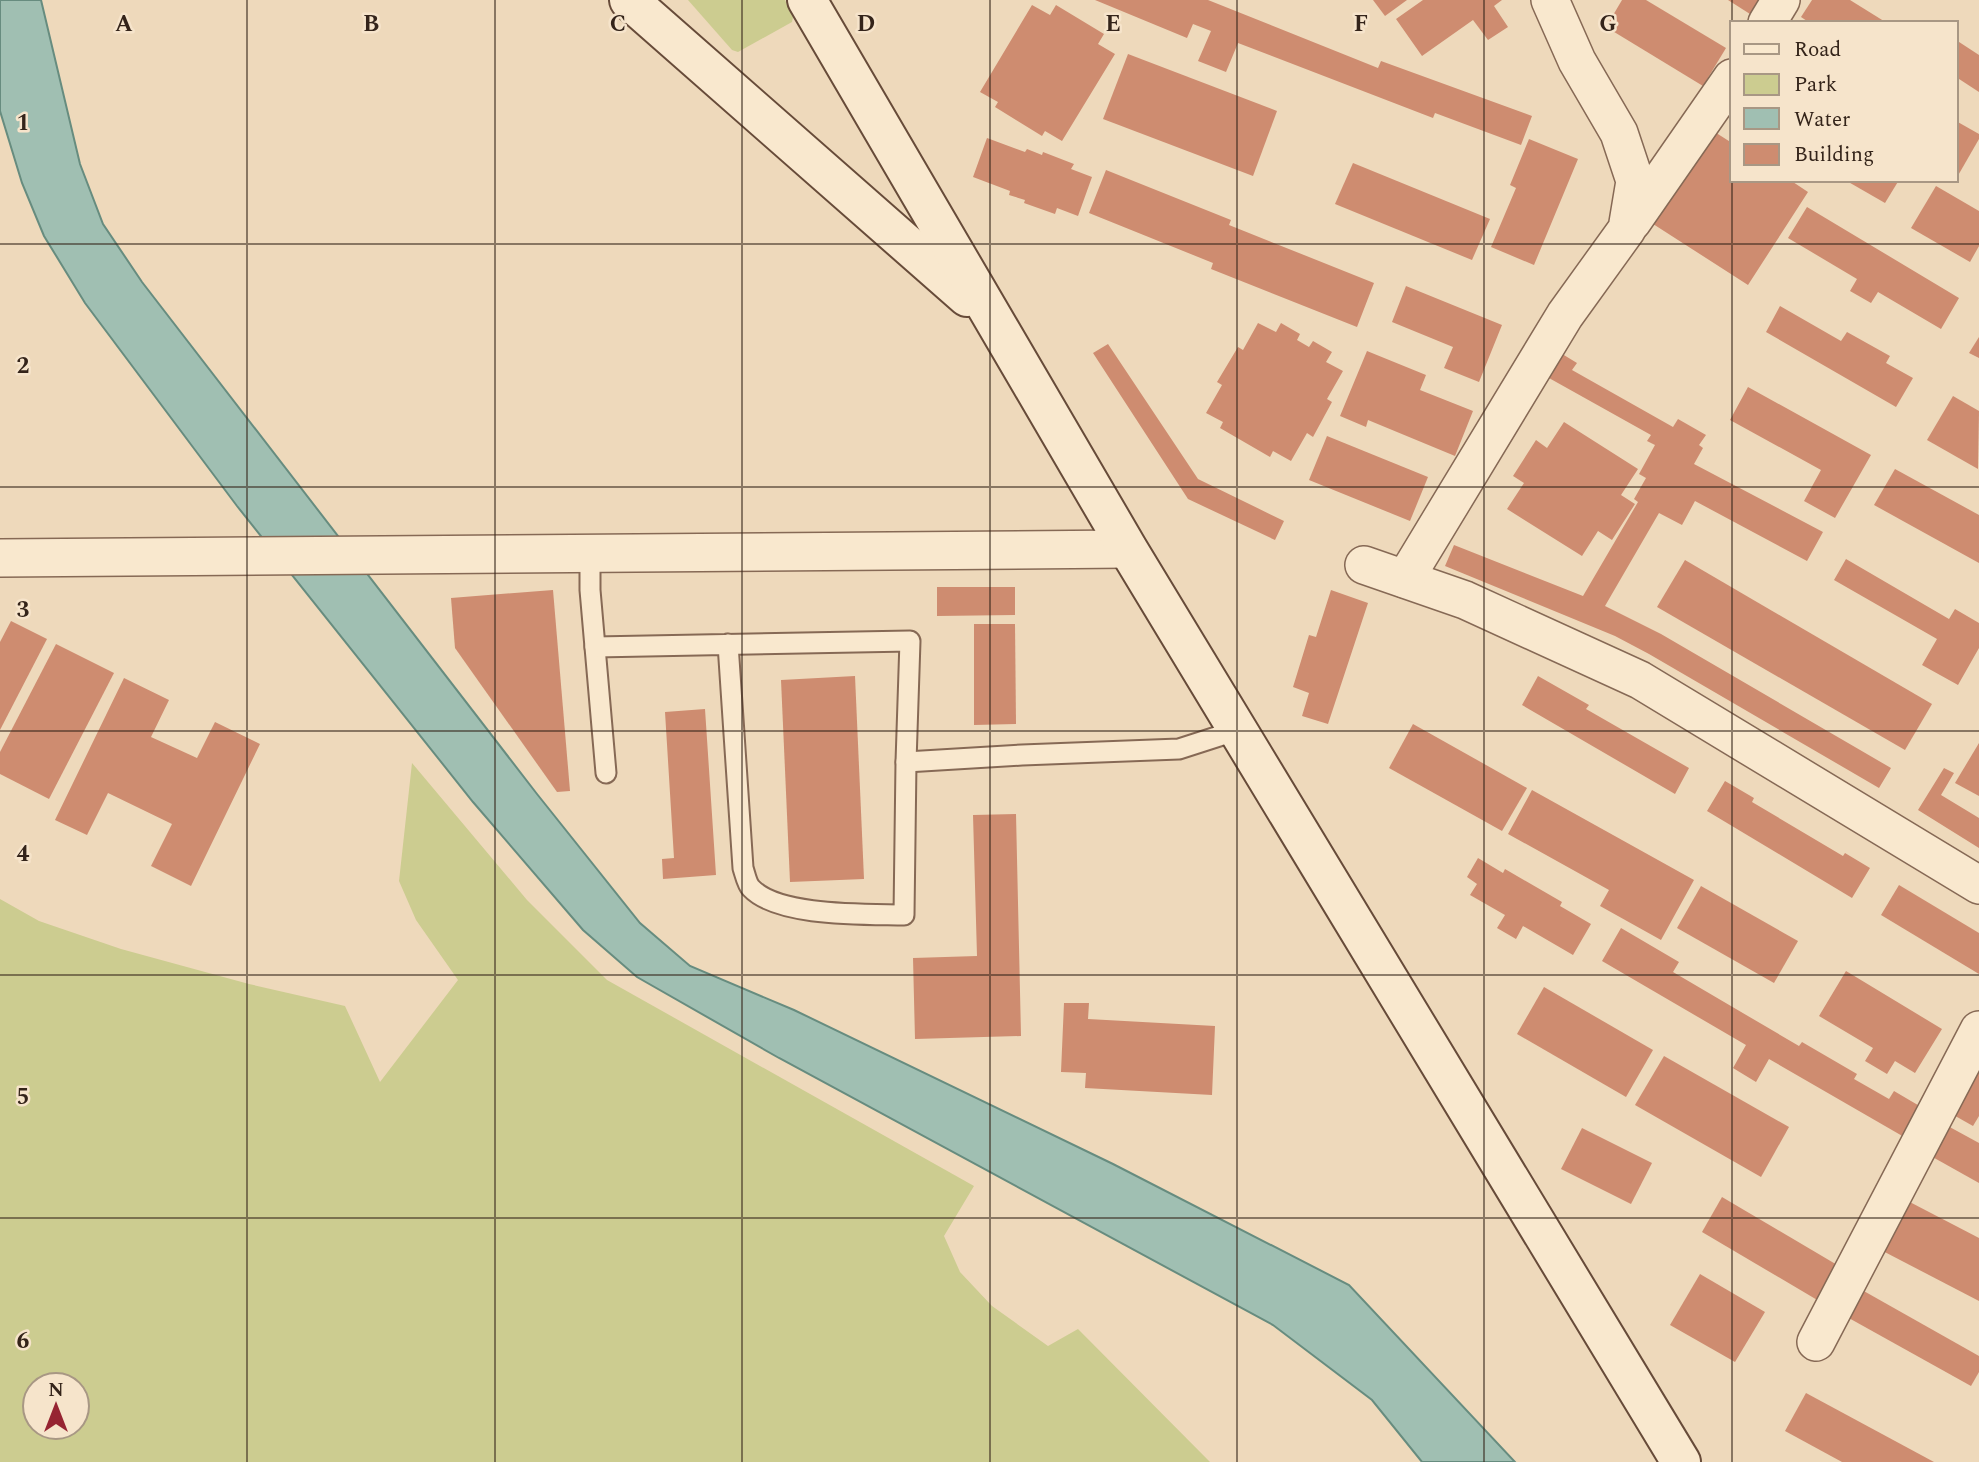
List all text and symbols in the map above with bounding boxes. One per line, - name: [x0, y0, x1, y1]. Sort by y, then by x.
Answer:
- text: A: [115, 7, 133, 42]
- text: B: [363, 7, 379, 42]
- text: C: [610, 7, 626, 42]
- text: D: [857, 7, 875, 42]
- text: E: [1105, 7, 1121, 42]
- text: F: [1354, 7, 1368, 42]
- text: G: [1599, 7, 1617, 42]
- legend: [1730, 21, 1958, 182]
- text: Road: [1794, 34, 1841, 66]
- text: Park: [1794, 69, 1838, 101]
- text: Water: [1794, 104, 1850, 136]
- text: 1: [17, 106, 29, 141]
- text: Building: [1794, 139, 1874, 171]
- text: 2: [17, 349, 30, 384]
- text: 3: [17, 593, 30, 628]
- text: 4: [17, 837, 30, 872]
- text: 5: [17, 1080, 29, 1115]
- text: 6: [17, 1324, 30, 1359]
- north arrow: [21, 1371, 91, 1441]
- text: N: [48, 1376, 64, 1405]

